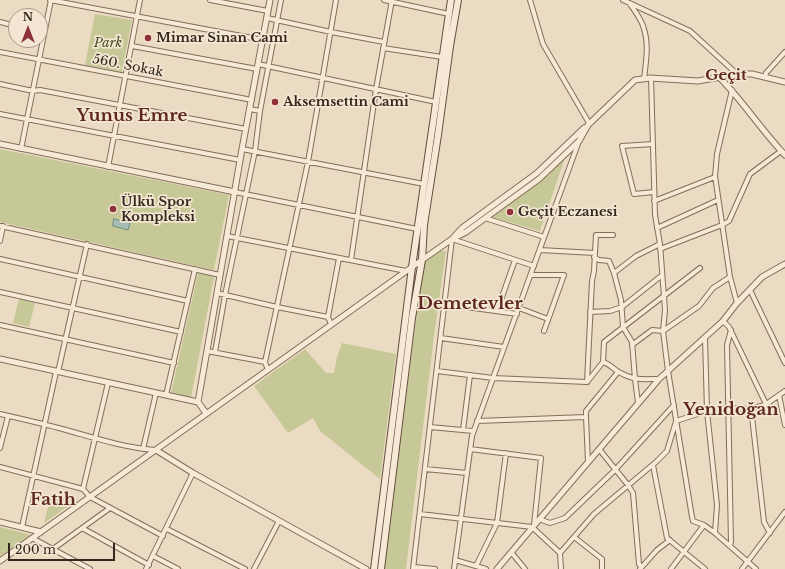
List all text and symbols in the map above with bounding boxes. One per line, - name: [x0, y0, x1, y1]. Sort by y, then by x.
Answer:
- north arrow: [8, 8, 48, 48]
- text: N: [23, 10, 33, 24]
- place label: Mimar Sinan Cami: [156, 30, 288, 46]
- marker: Mimar Sinan Cami: [143, 33, 153, 43]
- park label: Park: [94, 35, 122, 51]
- street label: 560. Sokak: [91, 51, 165, 81]
- district label: Geçit: [705, 67, 747, 85]
- place label: Aksemsettin Cami: [283, 94, 409, 110]
- marker: Aksemsettin Cami: [270, 97, 280, 107]
- district label: Yunus Emre: [77, 106, 187, 126]
- place label: Ülkü Spor Kompleksi: [121, 194, 195, 225]
- marker: Ülkü Spor Kompleksi: [108, 204, 118, 214]
- place label: Geçit Eczanesi: [518, 204, 617, 220]
- marker: Geçit Eczanesi: [505, 207, 515, 217]
- district label: Demetevler: [417, 294, 523, 314]
- district label: Yenidoğan: [683, 400, 779, 420]
- district label: Fatih: [30, 490, 76, 510]
- scale bar: [10, 535, 117, 561]
- text: 200 m: [15, 542, 56, 557]

